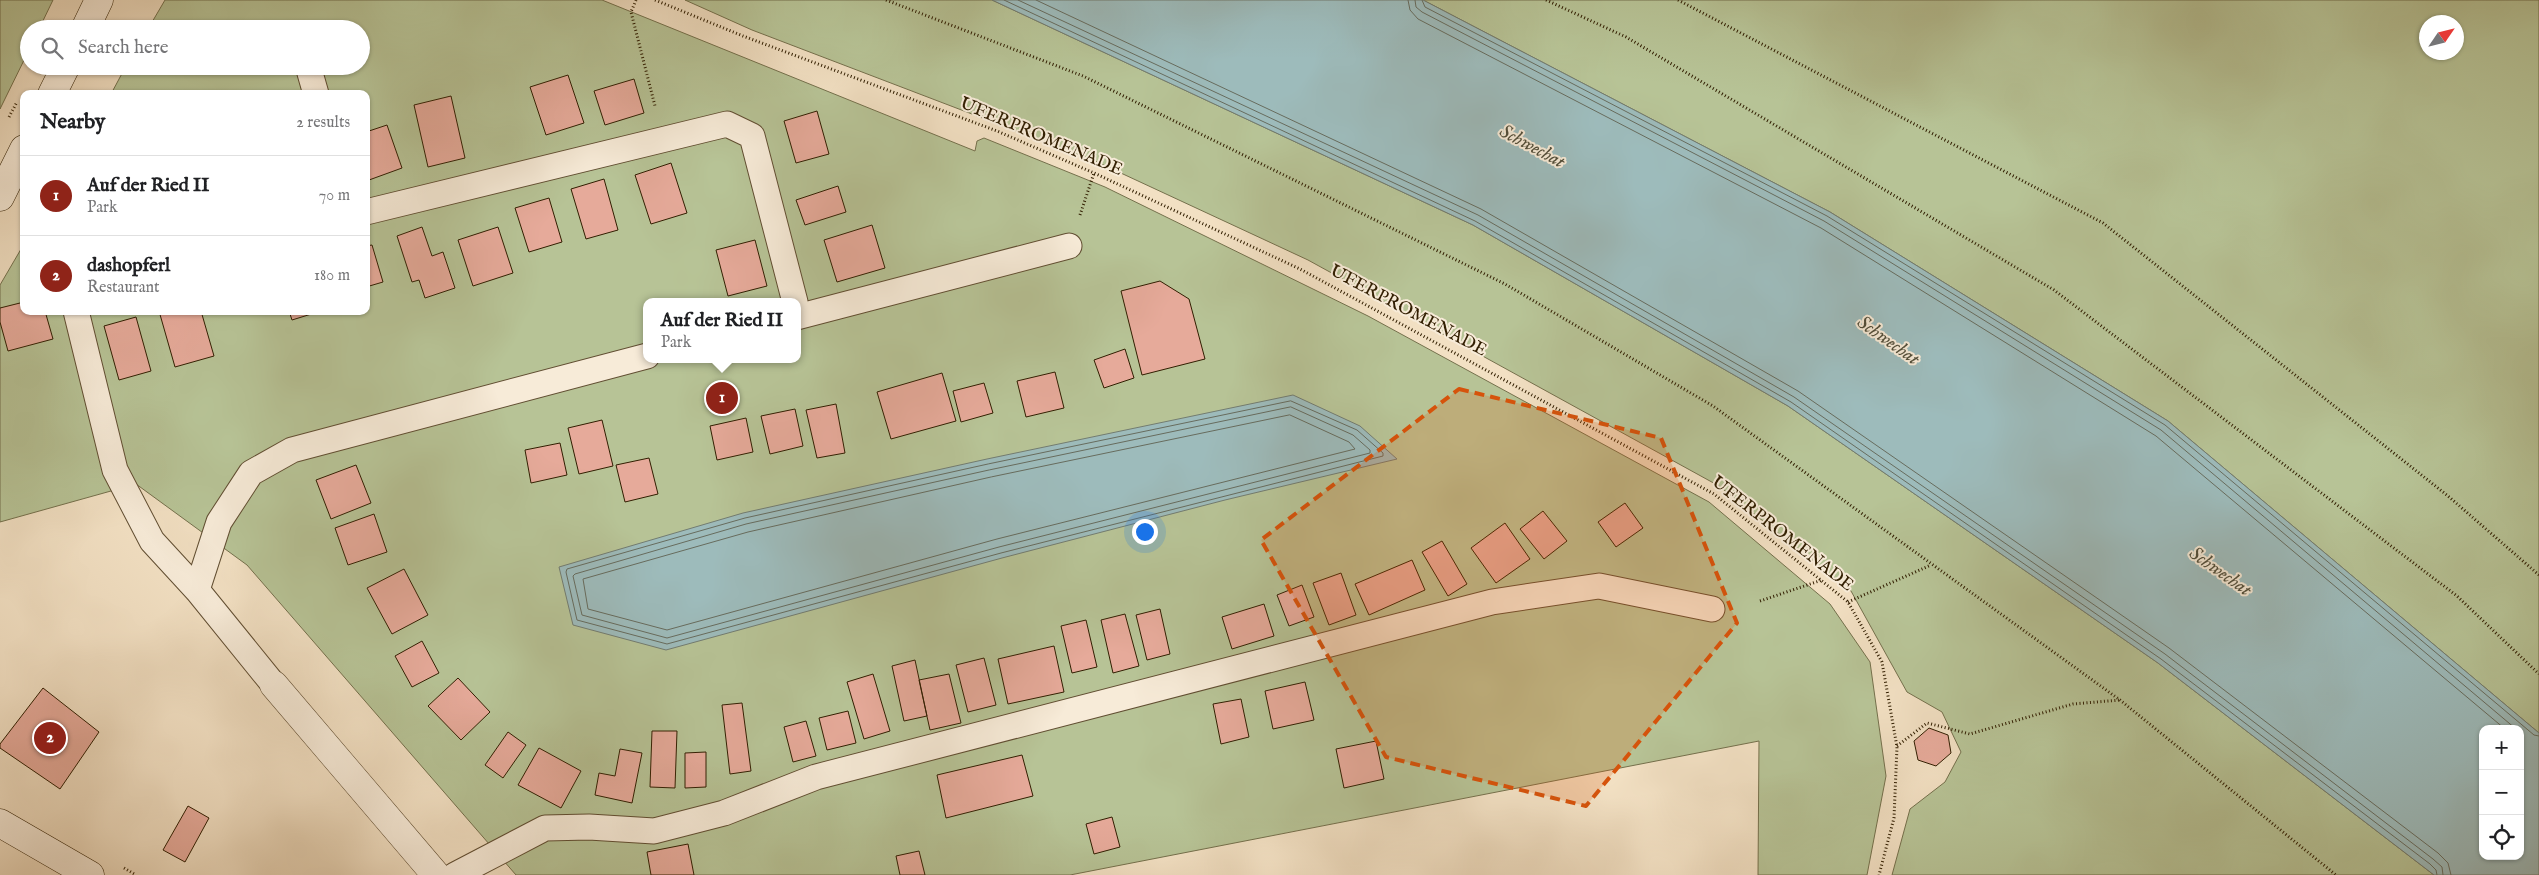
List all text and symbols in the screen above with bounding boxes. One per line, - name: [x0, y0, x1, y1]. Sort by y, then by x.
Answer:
- north arrow: [2419, 15, 2464, 60]
- search box: [20, 20, 370, 75]
- icon: search: [38, 34, 66, 62]
- text: Search here: [78, 36, 169, 60]
- street label: UFERPROMENADE: [956, 92, 1126, 182]
- text: Nearby: [40, 109, 105, 136]
- text: 2 results: [296, 113, 350, 133]
- water label: Schwechat: [1495, 120, 1570, 175]
- text: Auf der Ried II: [87, 174, 209, 198]
- text: 1: [53, 186, 59, 206]
- text: 70 m: [319, 186, 350, 206]
- text: Park: [87, 198, 117, 218]
- text: dashopferl: [87, 254, 170, 278]
- street label: UFERPROMENADE: [1325, 260, 1491, 362]
- text: 2: [52, 266, 60, 286]
- text: 180 m: [314, 266, 350, 286]
- text: Restaurant: [87, 278, 160, 298]
- popup: [643, 298, 801, 363]
- text: Auf der Ried II: [661, 309, 783, 333]
- water label: Schwechat: [1852, 311, 1925, 372]
- text: Park: [661, 333, 691, 353]
- pin: 1: [706, 379, 738, 417]
- street label: UFERPROMENADE: [1706, 471, 1858, 597]
- your location: [1132, 519, 1158, 545]
- water label: Schwechat: [2184, 542, 2257, 603]
- pin: 2: [34, 719, 66, 757]
- map controls: [2479, 725, 2524, 860]
- button: +: [2479, 725, 2524, 770]
- button: −: [2479, 770, 2524, 815]
- button: locate: [2479, 815, 2524, 860]

